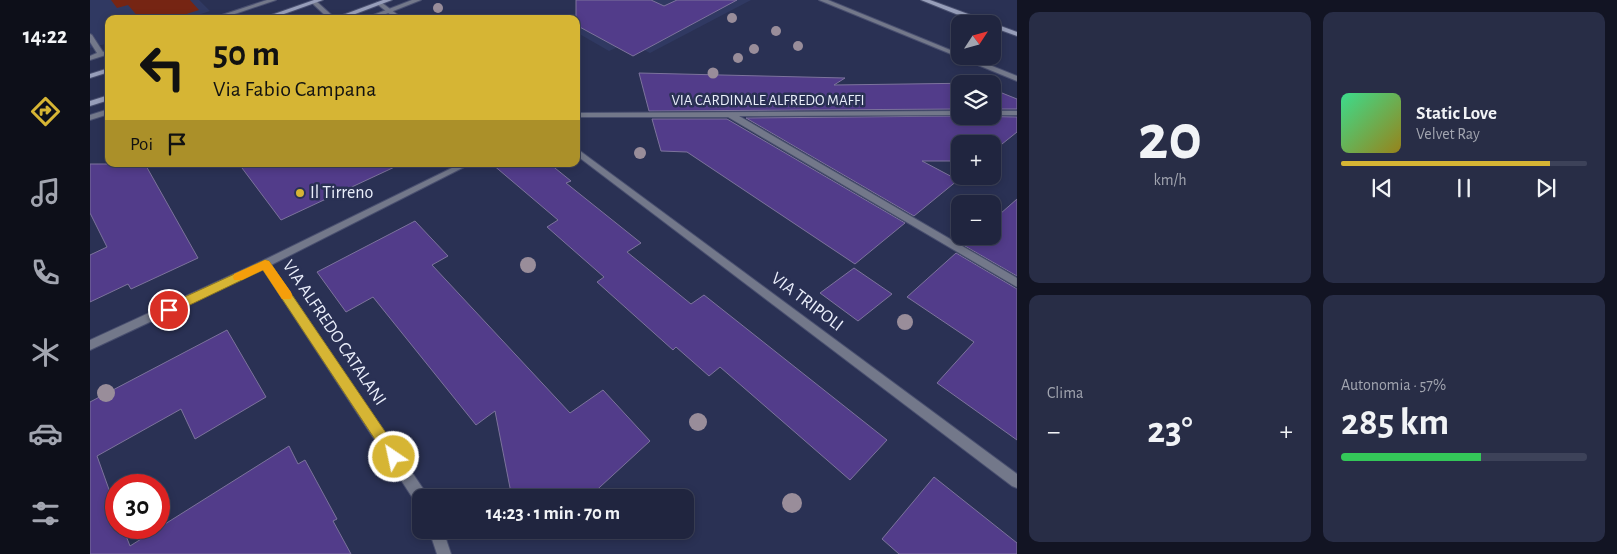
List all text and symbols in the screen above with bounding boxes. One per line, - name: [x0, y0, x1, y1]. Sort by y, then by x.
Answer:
- north arrow: [951, 15, 1001, 65]
- map controls: [951, 15, 1001, 245]
- text: 14:22: [23, 25, 67, 47]
- icon: left: [130, 35, 195, 100]
- text: 50 m: [213, 37, 280, 72]
- button: layers: [951, 75, 1001, 125]
- text: Via Fabio Campana: [213, 78, 376, 100]
- street label: VIA CARDINALE ALFREDO MAFFI: [671, 93, 865, 108]
- icon: directions: [28, 94, 63, 129]
- text: Static Love: [1416, 104, 1497, 123]
- text: 20: [1138, 106, 1202, 171]
- text: Velvet Ray: [1416, 126, 1480, 142]
- icon: arrive: [163, 130, 191, 158]
- text: Poi: [130, 135, 153, 154]
- button: +: [951, 135, 1001, 185]
- text: km/h: [1153, 172, 1187, 188]
- icon: previous: [1368, 174, 1396, 202]
- icon: pause: [1450, 174, 1478, 202]
- icon: next: [1532, 174, 1560, 202]
- icon: music: [28, 175, 63, 210]
- place label: Il Tirreno: [310, 184, 374, 202]
- marker: Il Tirreno: [294, 187, 306, 199]
- button: −: [951, 195, 1001, 245]
- icon: phone: [28, 255, 63, 290]
- street label: VIA ALFREDO CATALANI: [279, 257, 389, 409]
- street label: VIA TRIPOLI: [768, 269, 846, 335]
- pin: [148, 289, 190, 331]
- icon: arrive: [155, 296, 183, 324]
- icon: climate: [28, 335, 63, 370]
- text: Autonomia · 57%: [1341, 377, 1446, 393]
- text: Clima: [1047, 385, 1083, 401]
- text: 285 km: [1341, 404, 1449, 442]
- text: 23°: [1147, 412, 1193, 450]
- icon: car: [28, 416, 63, 451]
- text: −: [1047, 418, 1060, 446]
- text: +: [1280, 418, 1293, 446]
- position arrow: [367, 430, 419, 482]
- speed limit sign: 30: [105, 474, 170, 539]
- icon: filters: [28, 496, 63, 531]
- text: 14:23 · 1 min · 70 m: [486, 504, 620, 523]

